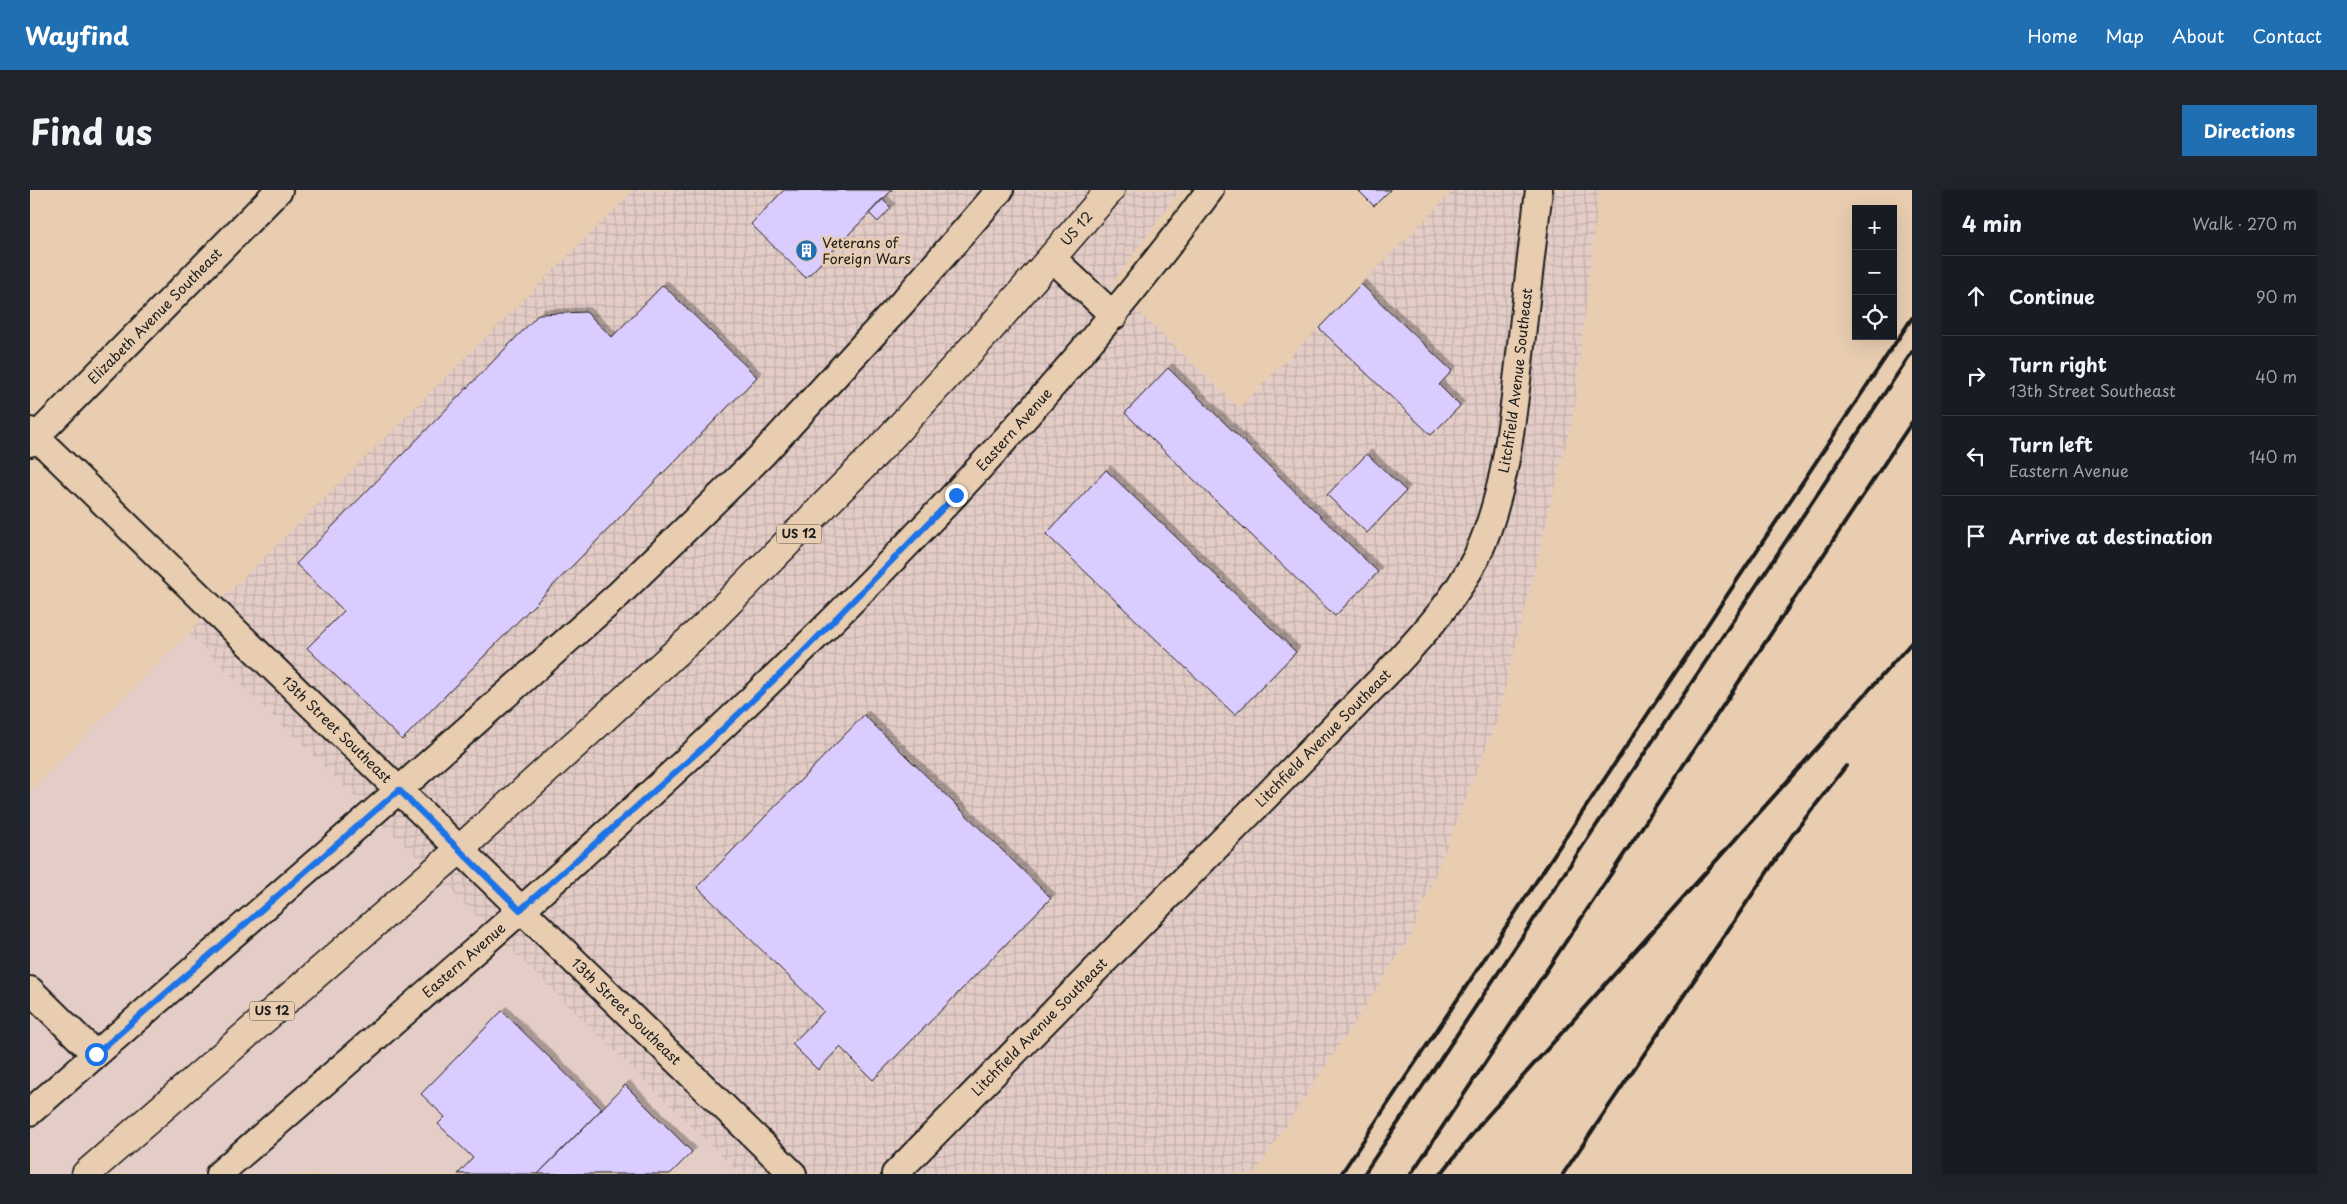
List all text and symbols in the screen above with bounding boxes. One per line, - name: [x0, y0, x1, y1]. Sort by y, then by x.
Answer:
- text: Wayfind: [25, 17, 129, 53]
- text: Home: [2027, 22, 2077, 49]
- text: Map: [2105, 22, 2144, 49]
- text: About: [2172, 22, 2224, 49]
- text: Contact: [2252, 22, 2322, 49]
- text: Find us: [30, 104, 152, 157]
- button: Directions: [2182, 105, 2317, 156]
- map controls: [1852, 205, 1897, 340]
- button: +: [1852, 205, 1897, 250]
- street label: US 12: [1055, 206, 1097, 250]
- text: 4 min: [1962, 207, 2022, 239]
- text: Walk · 270 m: [2193, 211, 2297, 235]
- place label: Veterans of Foreign Wars: [822, 232, 911, 269]
- building icon: Veterans of Foreign Wars: [794, 239, 818, 263]
- street label: Elizabeth Avenue Southeast: [83, 243, 227, 389]
- button: −: [1852, 250, 1897, 295]
- icon: ahead: [1962, 282, 1990, 310]
- text: Continue: [2009, 282, 2095, 310]
- text: 90 m: [2256, 284, 2297, 308]
- street label: Litchfield Avenue Southeast: [1493, 286, 1537, 475]
- button: locate: [1852, 295, 1897, 340]
- text: Turn right: [2009, 350, 2107, 378]
- icon: right: [1962, 362, 1990, 390]
- text: 40 m: [2255, 364, 2297, 388]
- text: 13th Street Southeast: [2009, 378, 2176, 402]
- street label: Eastern Avenue: [971, 383, 1057, 475]
- text: Turn left: [2009, 430, 2093, 458]
- icon: left: [1962, 442, 1990, 470]
- text: 140 m: [2249, 444, 2297, 468]
- text: Eastern Avenue: [2009, 458, 2129, 482]
- route end: [945, 484, 968, 507]
- icon: arrive: [1962, 522, 1990, 550]
- text: Arrive at destination: [2009, 522, 2213, 550]
- road number: US 12: [776, 524, 822, 544]
- street label: Litchfield Avenue Southeast: [1250, 664, 1396, 812]
- street label: 13th Street Southeast: [277, 671, 397, 788]
- street label: Eastern Avenue: [417, 917, 510, 1002]
- street label: 13th Street Southeast: [567, 953, 686, 1070]
- street label: Litchfield Avenue Southeast: [966, 953, 1112, 1100]
- road number: US 12: [250, 1001, 294, 1020]
- route start: [85, 1043, 108, 1066]

